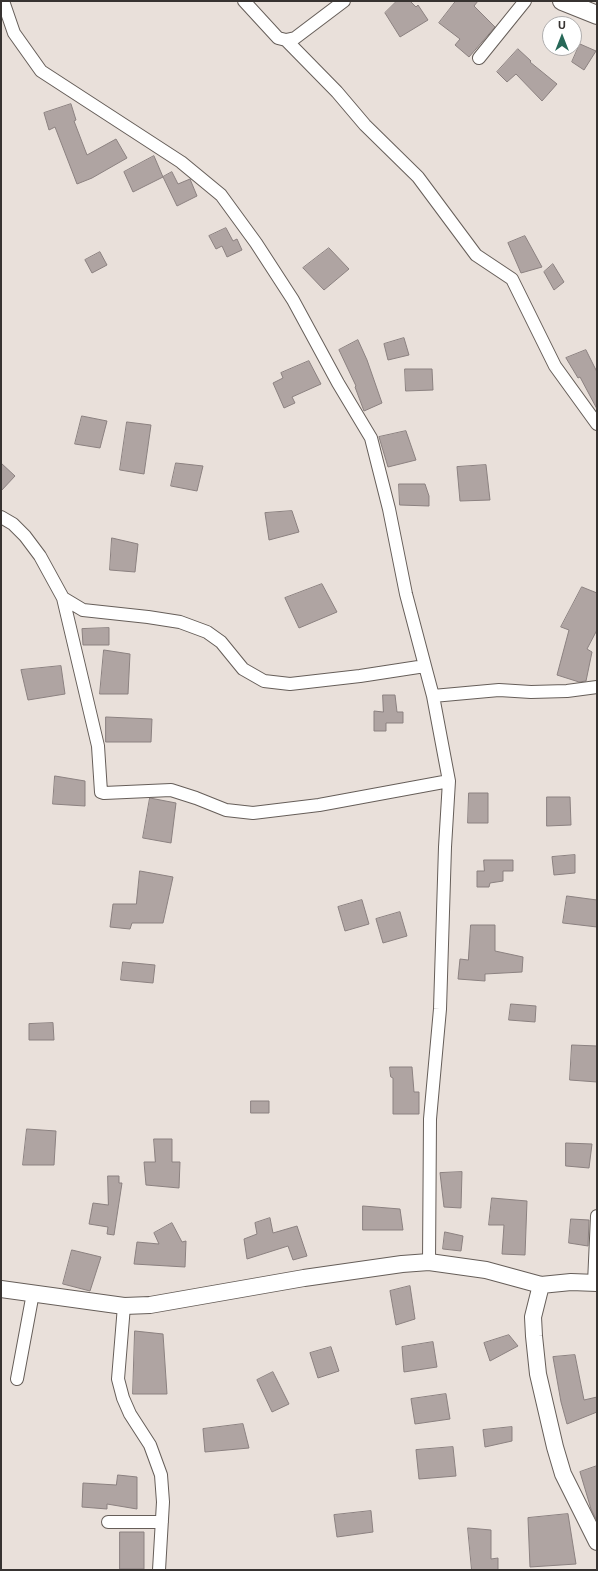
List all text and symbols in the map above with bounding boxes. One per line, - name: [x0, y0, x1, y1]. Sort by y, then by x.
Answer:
- north arrow: [542, 16, 582, 56]
- text: U: [558, 17, 566, 32]

